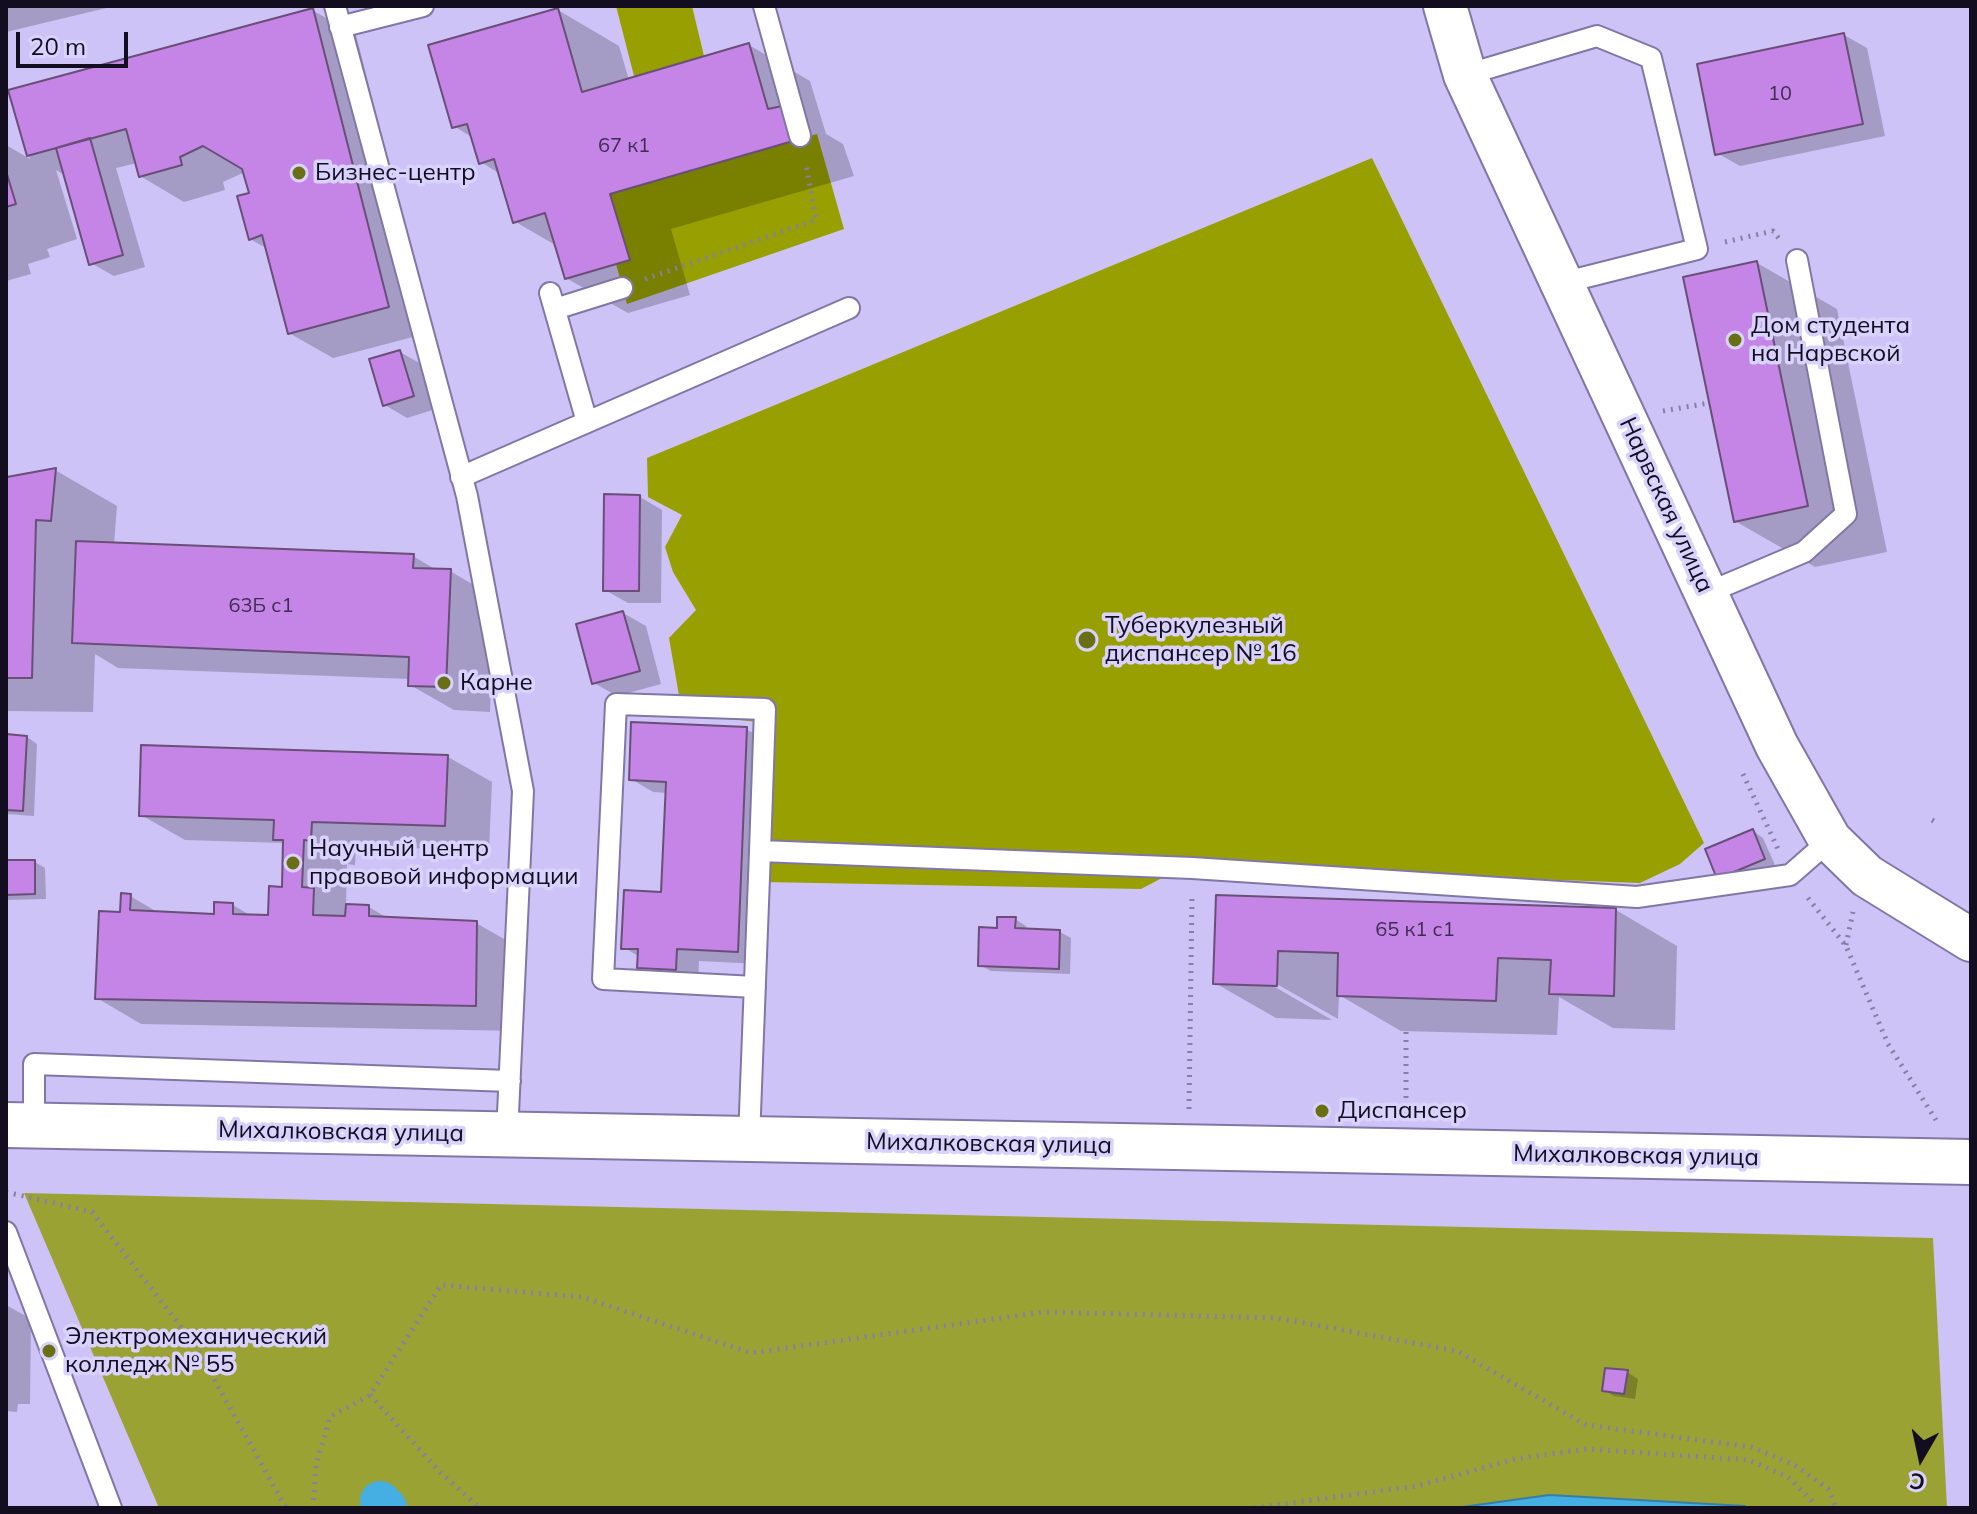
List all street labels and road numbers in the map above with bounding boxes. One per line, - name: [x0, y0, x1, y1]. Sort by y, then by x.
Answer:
- street label: Нарвская улица: [1613, 413, 1719, 597]
- street label: Михалковская улица: [218, 1115, 464, 1149]
- street label: Михалковская улица: [866, 1127, 1112, 1161]
- street label: Михалковская улица: [1513, 1139, 1759, 1173]

